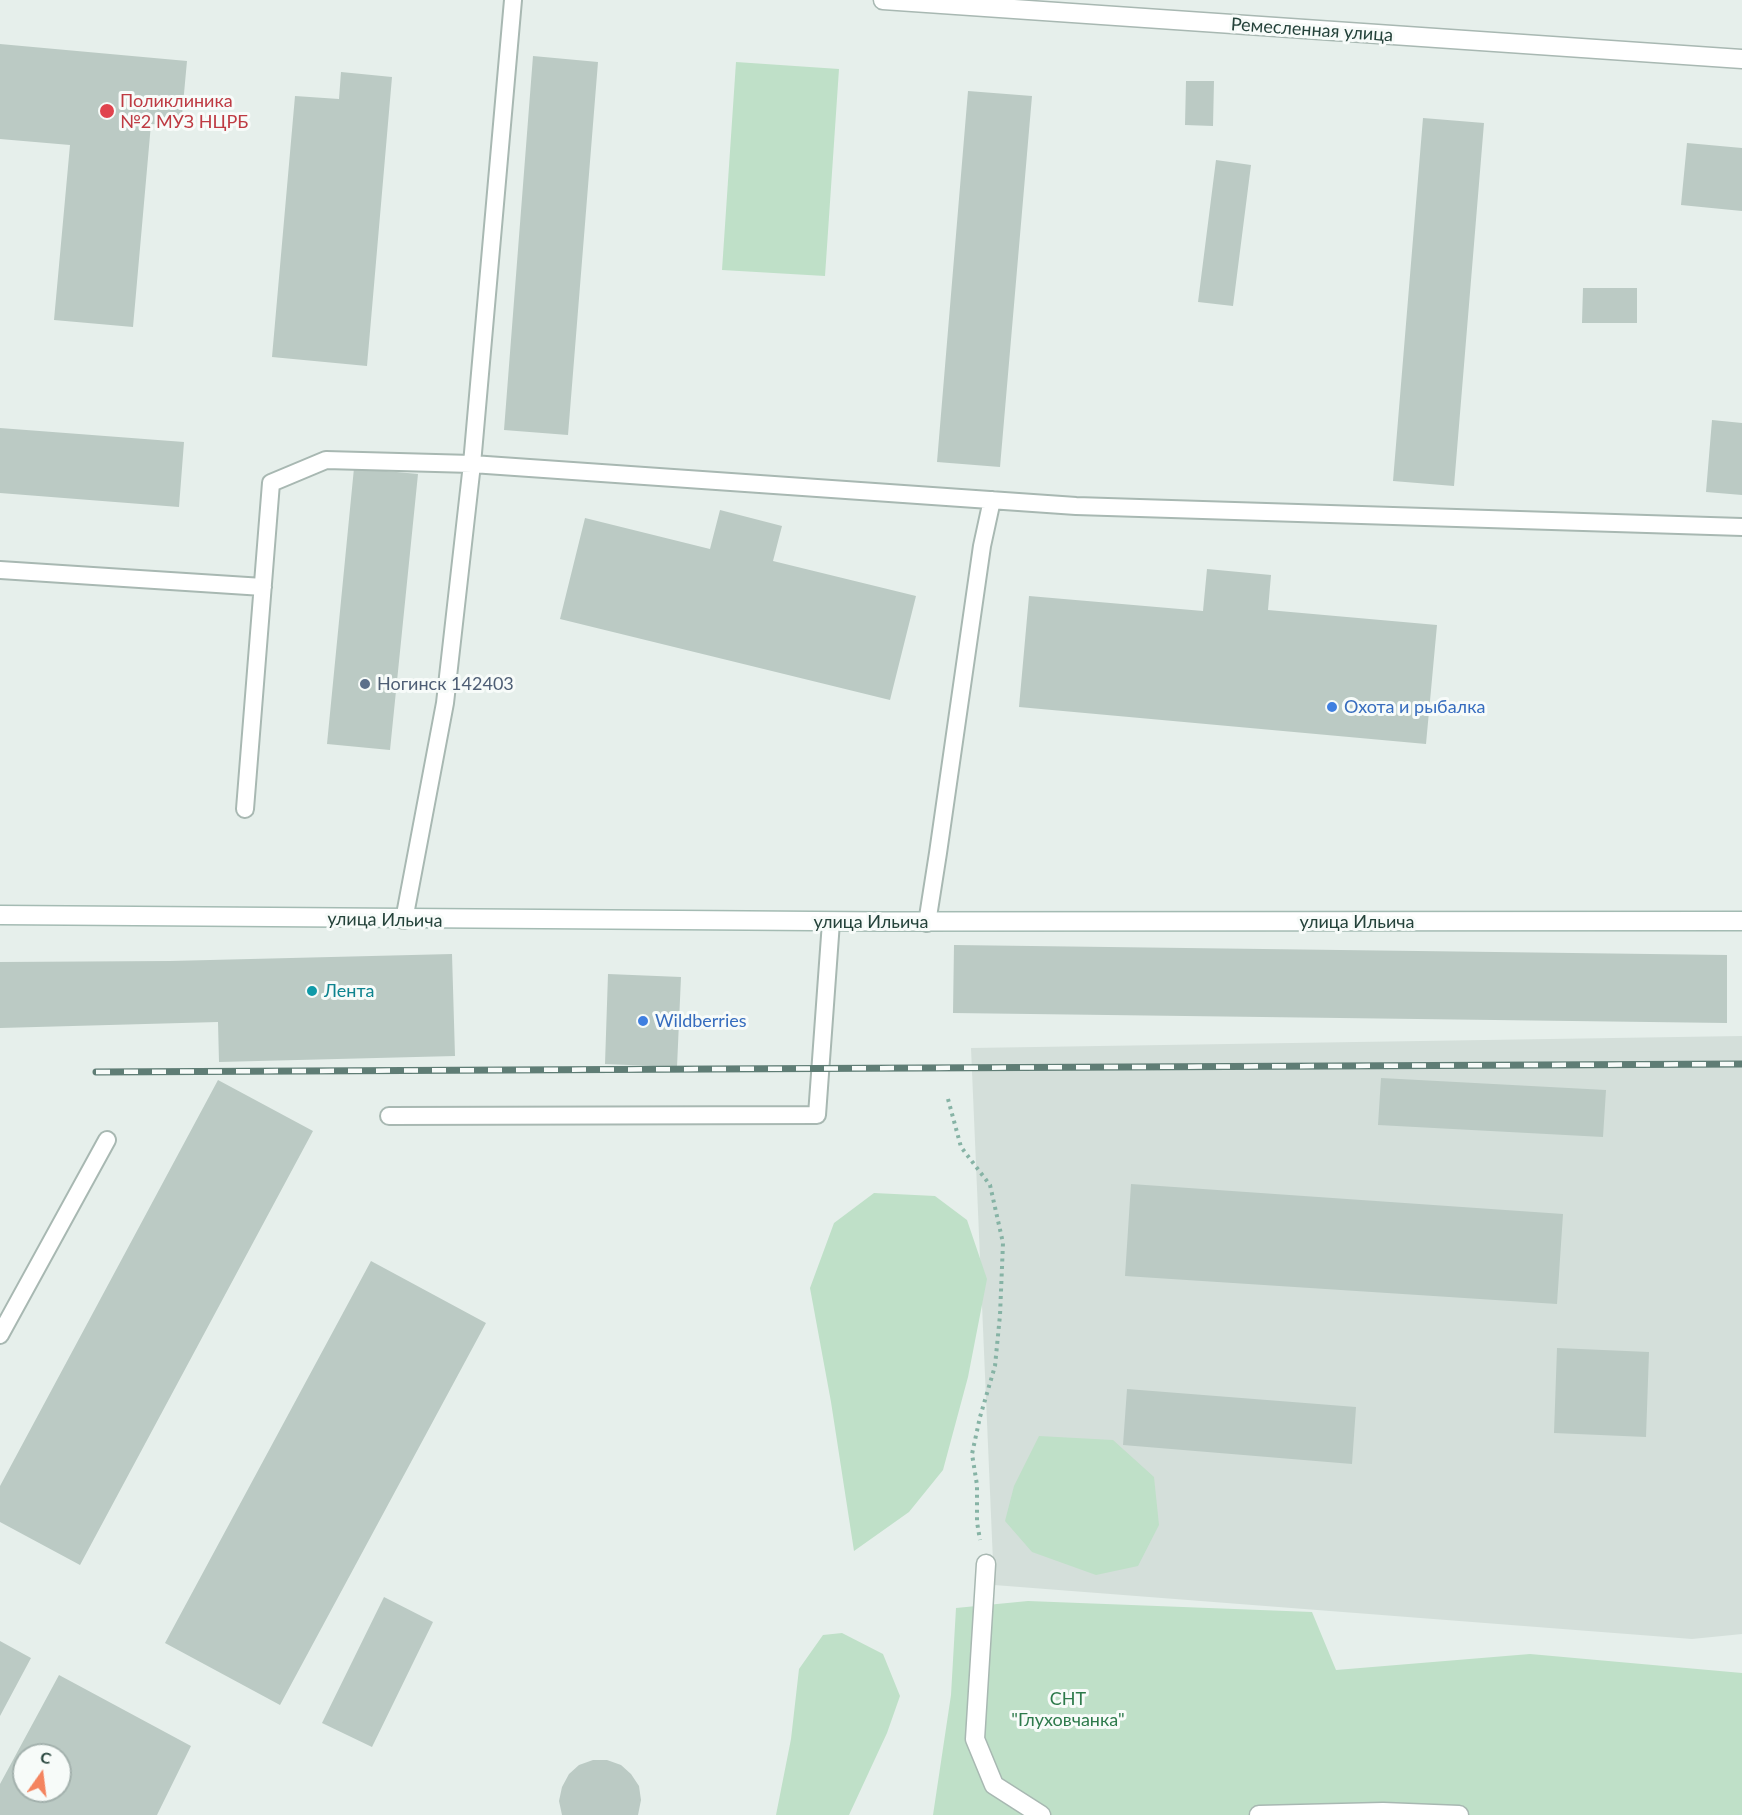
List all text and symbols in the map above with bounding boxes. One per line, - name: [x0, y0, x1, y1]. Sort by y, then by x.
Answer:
- street label: Ремесленная улица: [1230, 14, 1394, 46]
- place label: Поликлиника №2 МУЗ НЦРБ: [120, 90, 248, 132]
- marker: Поликлиника №2 МУЗ НЦРБ: [98, 102, 116, 120]
- place label: Ногинск 142403: [377, 673, 514, 695]
- marker: Ногинск 142403: [358, 677, 372, 691]
- place label: Охота и рыбалка: [1344, 696, 1485, 718]
- marker: Охота и рыбалка: [1325, 700, 1339, 714]
- street label: улица Ильича: [327, 908, 443, 932]
- street label: улица Ильича: [813, 911, 929, 933]
- street label: улица Ильича: [1299, 911, 1415, 933]
- place label: Лента: [324, 980, 374, 1002]
- marker: Лента: [305, 984, 319, 998]
- place label: Wildberries: [655, 1010, 747, 1032]
- marker: Wildberries: [636, 1014, 650, 1028]
- park label: СНТ "Глуховчанка": [1011, 1688, 1125, 1730]
- north arrow: [12, 1743, 72, 1803]
- text: С: [39, 1746, 53, 1767]

